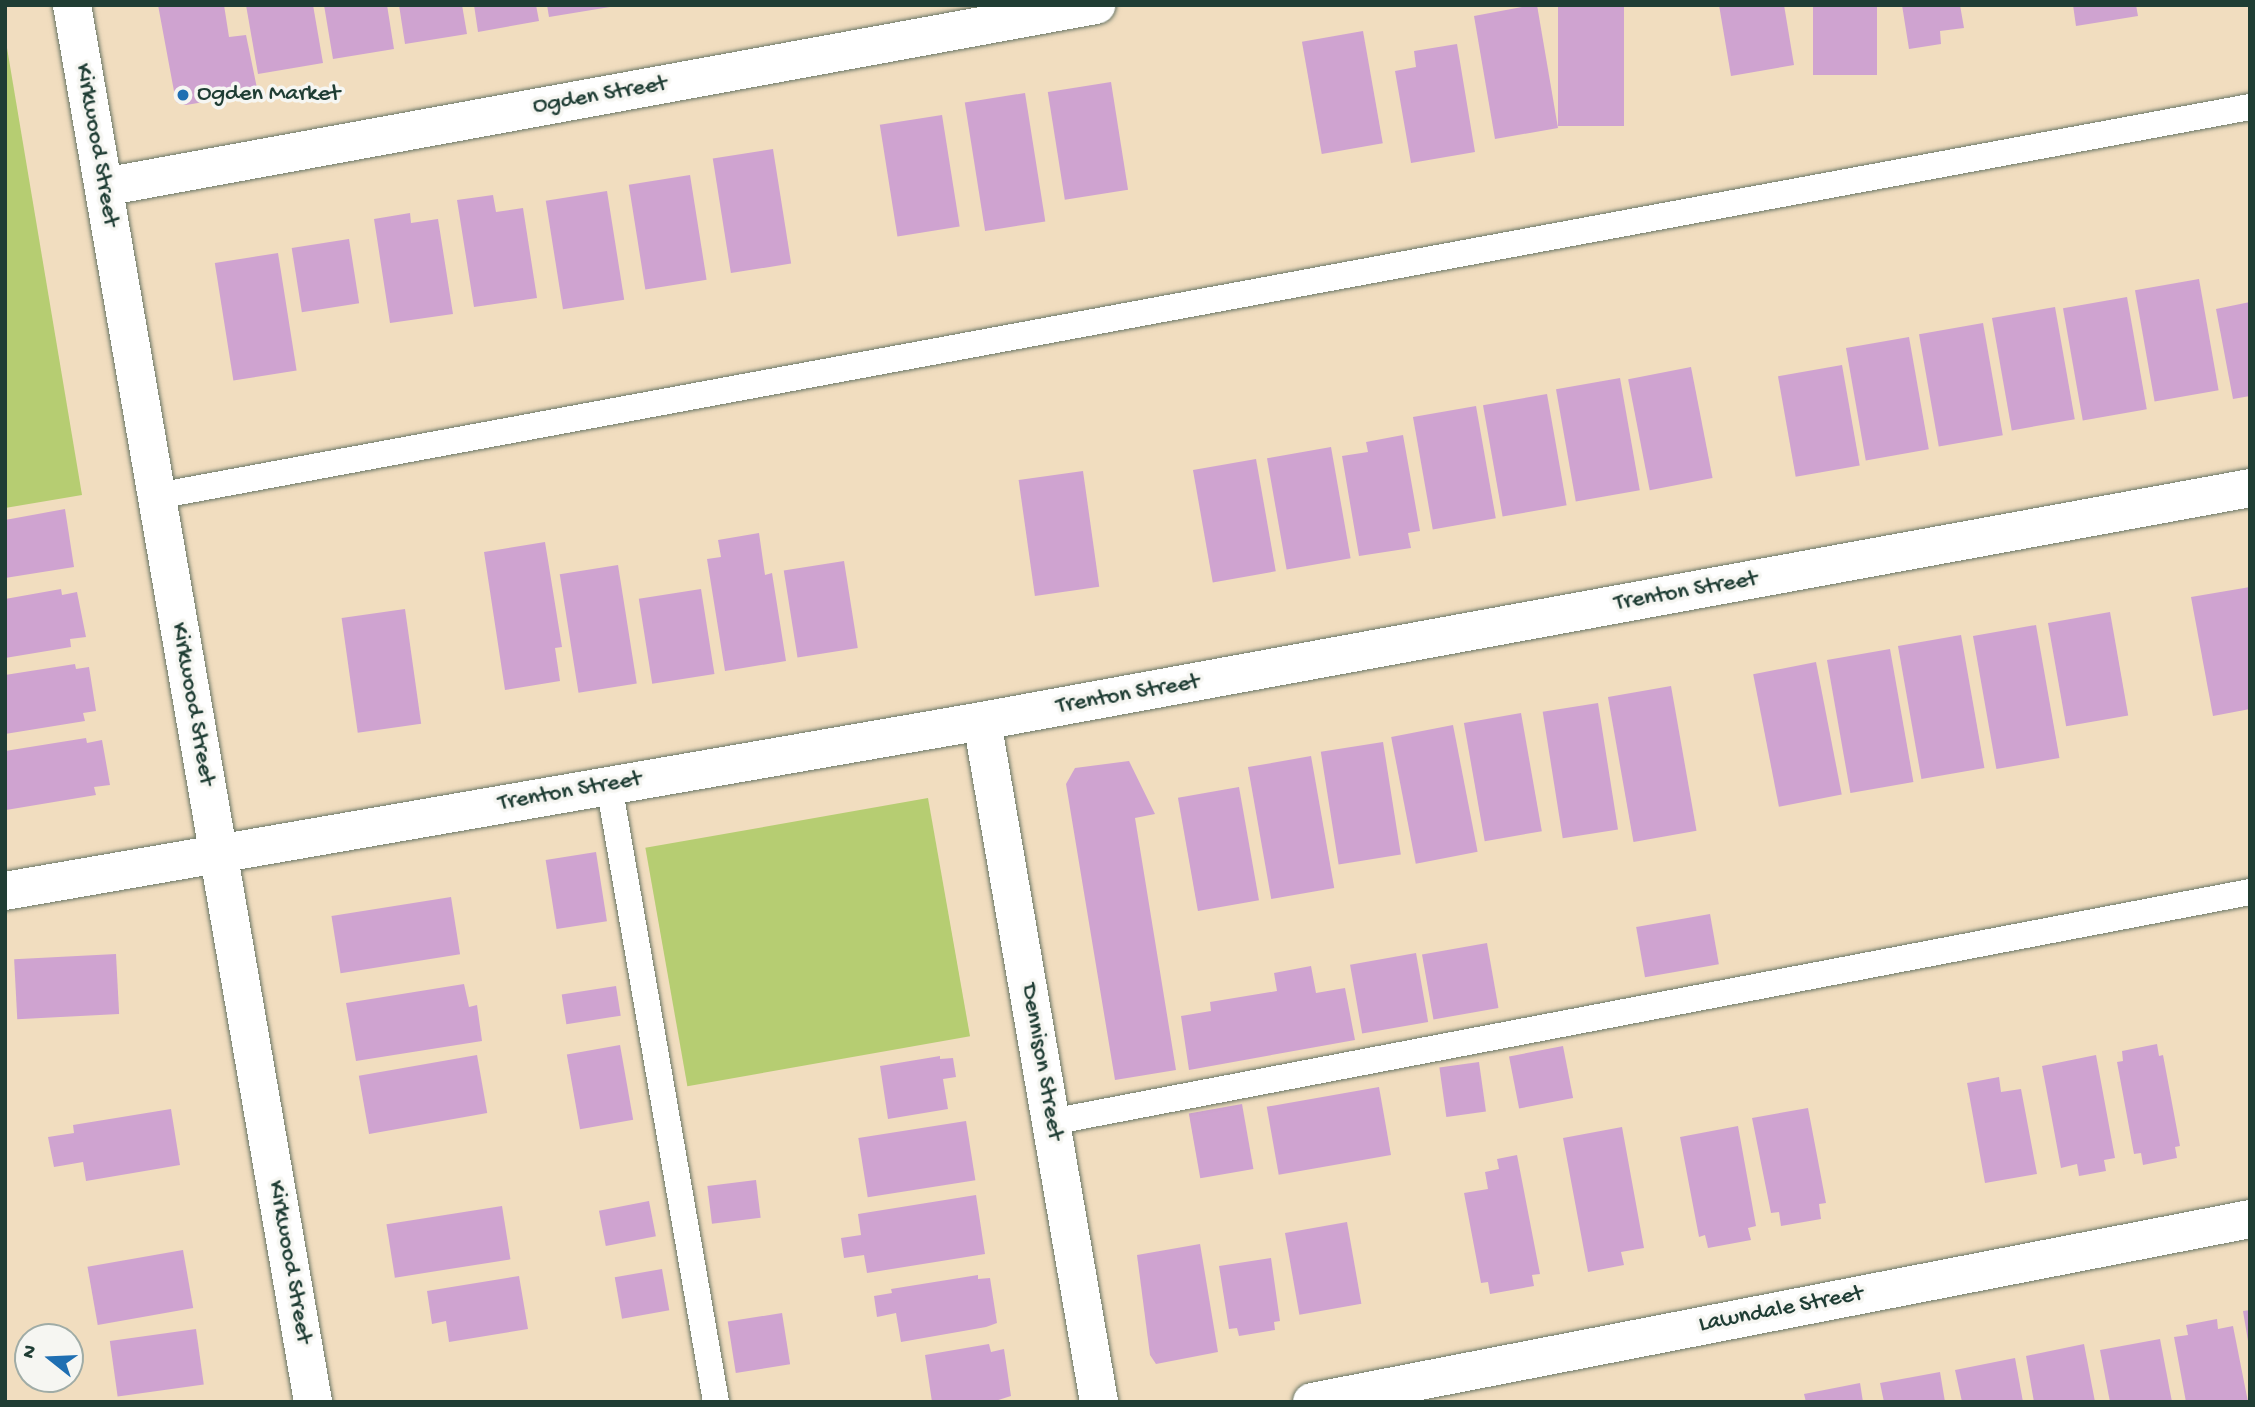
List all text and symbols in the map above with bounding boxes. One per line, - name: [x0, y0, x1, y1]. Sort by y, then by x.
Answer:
- street label: Kirkwood Street: [68, 61, 124, 229]
- street label: Ogden Street: [531, 70, 669, 122]
- place label: Ogden Market: [197, 81, 340, 109]
- marker: Ogden Market: [175, 87, 191, 103]
- street label: Trenton Street: [1612, 565, 1760, 619]
- street label: Kirkwood Street: [164, 620, 220, 788]
- street label: Trenton Street: [1054, 668, 1202, 722]
- street label: Trenton Street: [496, 765, 644, 819]
- street label: Dennison Street: [1013, 981, 1069, 1143]
- street label: Kirkwood Street: [261, 1178, 317, 1346]
- street label: Lawndale Street: [1696, 1280, 1866, 1340]
- north arrow: [14, 1323, 84, 1393]
- text: N: [18, 1343, 43, 1361]

